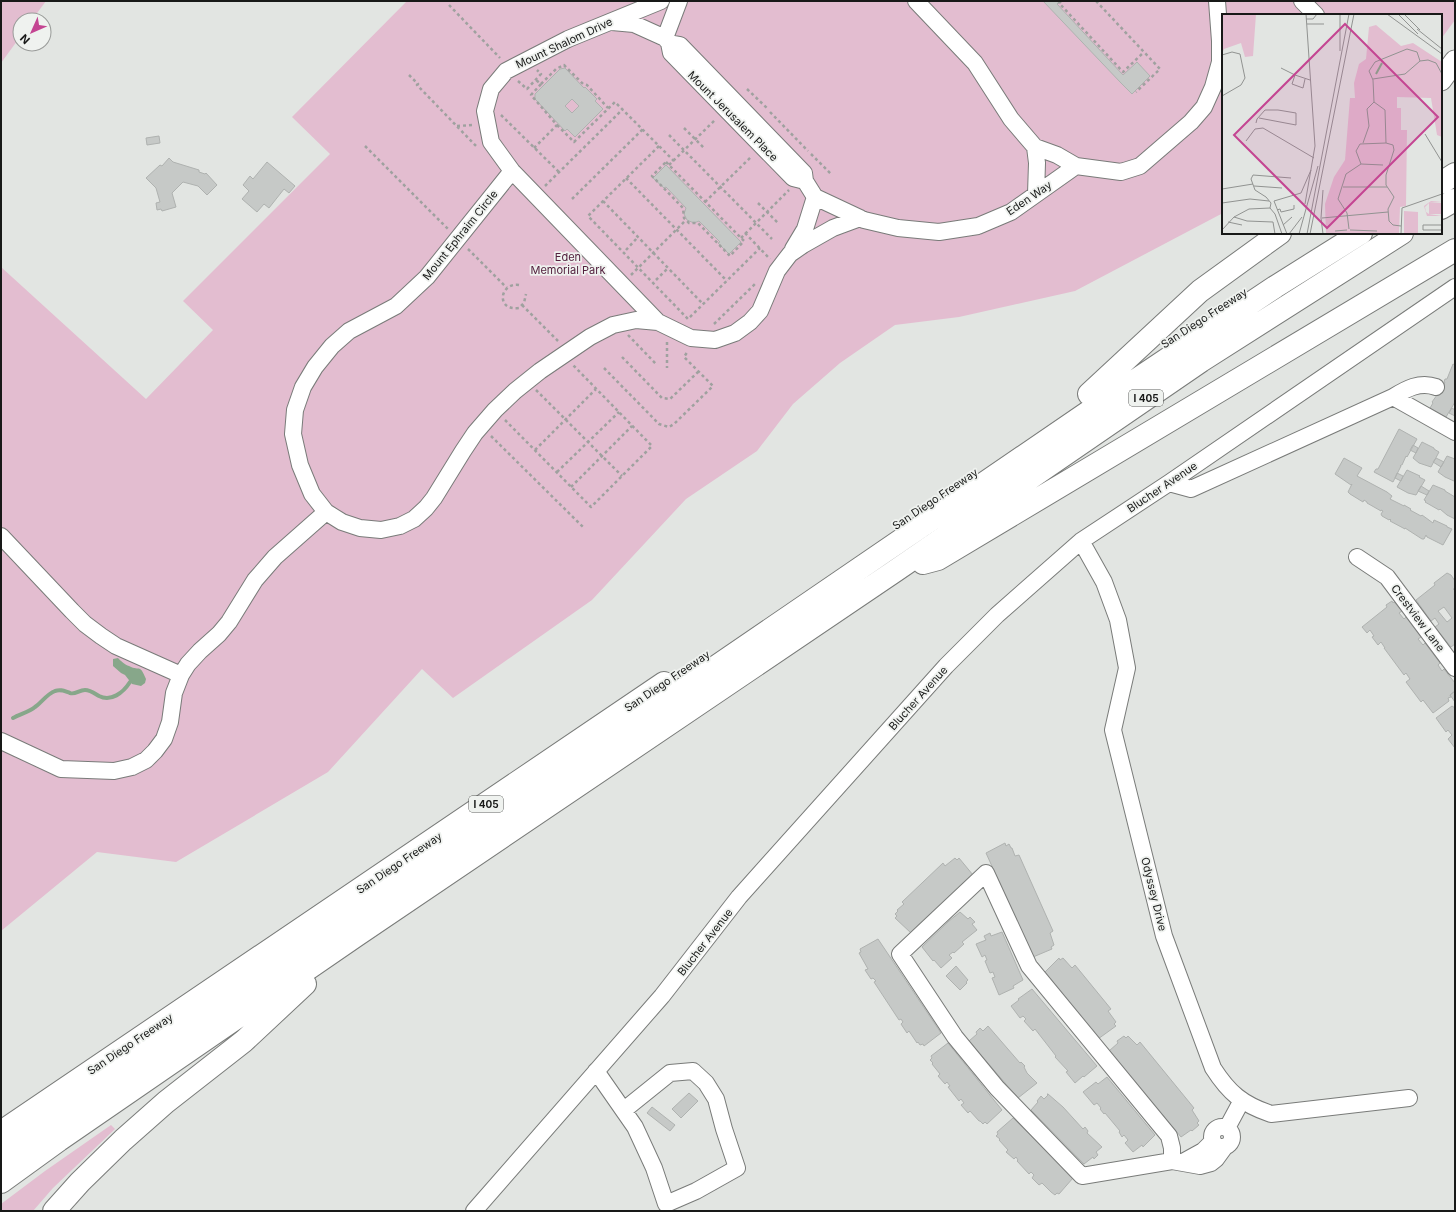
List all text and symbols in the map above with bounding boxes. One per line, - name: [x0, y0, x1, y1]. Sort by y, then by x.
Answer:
- north arrow: [12, 12, 52, 52]
- street label: Mount Shalom Drive: [513, 14, 615, 72]
- inset map: [1222, 14, 1442, 234]
- text: N: [17, 31, 33, 47]
- street label: Mount Jerusalem Place: [685, 68, 781, 164]
- street label: Eden Way: [1004, 178, 1054, 218]
- street label: Mount Ephraim Circle: [419, 187, 501, 283]
- park label: Eden Memorial Park: [530, 250, 606, 277]
- street label: San Diego Freeway: [1158, 285, 1250, 351]
- road number: I 405: [1129, 390, 1163, 406]
- street label: Blucher Avenue: [1124, 458, 1200, 516]
- street label: San Diego Freeway: [890, 465, 980, 533]
- street label: Crestview Lane: [1388, 582, 1448, 654]
- street label: San Diego Freeway: [622, 647, 712, 715]
- street label: Blucher Avenue: [886, 663, 950, 733]
- road number: I 405: [469, 796, 503, 812]
- street label: San Diego Freeway: [354, 829, 444, 897]
- street label: Odyssey Drive: [1138, 856, 1170, 932]
- street label: Blucher Avenue: [674, 906, 736, 978]
- street label: San Diego Freeway: [85, 1010, 175, 1078]

